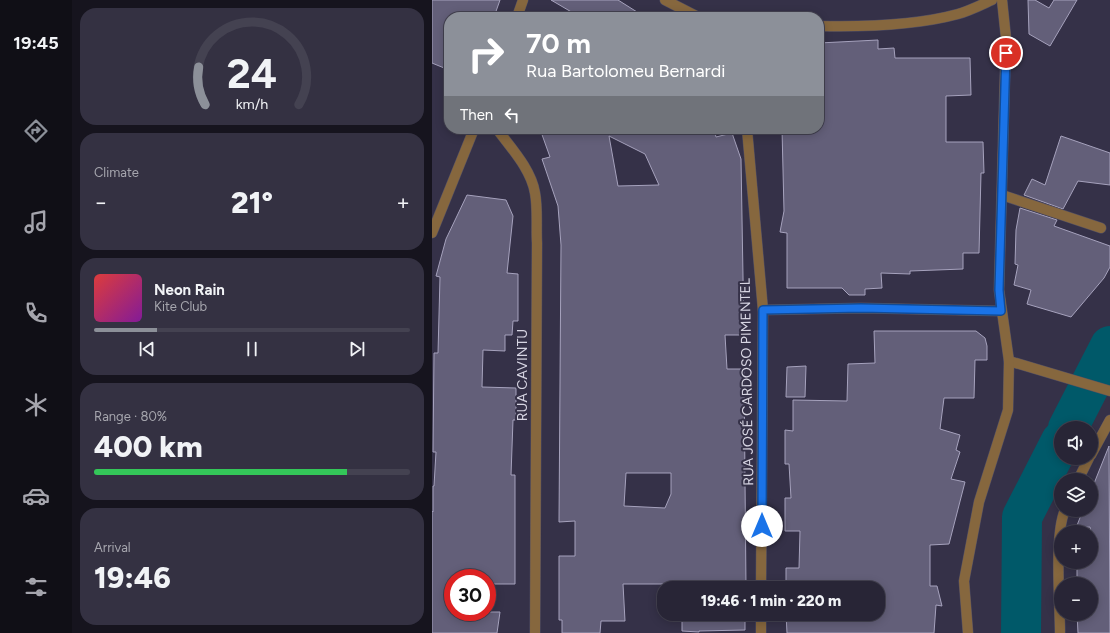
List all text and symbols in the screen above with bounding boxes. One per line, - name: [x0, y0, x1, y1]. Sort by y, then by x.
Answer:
- text: 70 m: [526, 26, 591, 60]
- icon: right: [460, 28, 512, 80]
- text: 19:45: [13, 32, 59, 54]
- pin: [989, 36, 1023, 70]
- icon: arrive: [995, 42, 1017, 64]
- text: 24: [227, 47, 277, 97]
- text: Rua Bartolomeu Bernardi: [526, 60, 725, 82]
- text: km/h: [236, 94, 268, 112]
- icon: left: [501, 104, 523, 126]
- text: Then: [460, 106, 493, 124]
- icon: directions: [22, 117, 50, 145]
- text: Climate: [94, 165, 139, 180]
- text: 21°: [231, 184, 273, 221]
- text: −: [94, 189, 108, 216]
- text: +: [396, 189, 410, 216]
- icon: music: [22, 208, 50, 236]
- street label: RUA JOSÉ CARDOSO PIMENTEL: [737, 277, 757, 486]
- text: Neon Rain: [154, 281, 225, 299]
- icon: phone: [22, 299, 50, 327]
- text: Kite Club: [154, 299, 207, 314]
- street label: RUA CAVINTU: [514, 329, 531, 421]
- icon: previous: [136, 338, 158, 360]
- icon: pause: [241, 338, 263, 360]
- icon: next: [346, 338, 368, 360]
- icon: climate: [22, 391, 50, 419]
- text: Range · 80%: [94, 409, 167, 424]
- map controls: [1054, 421, 1098, 621]
- button: sound: [1054, 421, 1098, 465]
- text: 400 km: [94, 428, 203, 465]
- button: layers: [1054, 473, 1098, 517]
- icon: car: [22, 482, 50, 510]
- position arrow: [741, 505, 783, 547]
- button: +: [1054, 525, 1098, 569]
- text: Arrival: [94, 540, 131, 555]
- text: 19:46: [94, 559, 171, 596]
- speed limit sign: 30: [444, 569, 496, 621]
- icon: filters: [22, 573, 50, 601]
- button: −: [1054, 577, 1098, 621]
- text: 19:46 · 1 min · 220 m: [701, 592, 841, 610]

